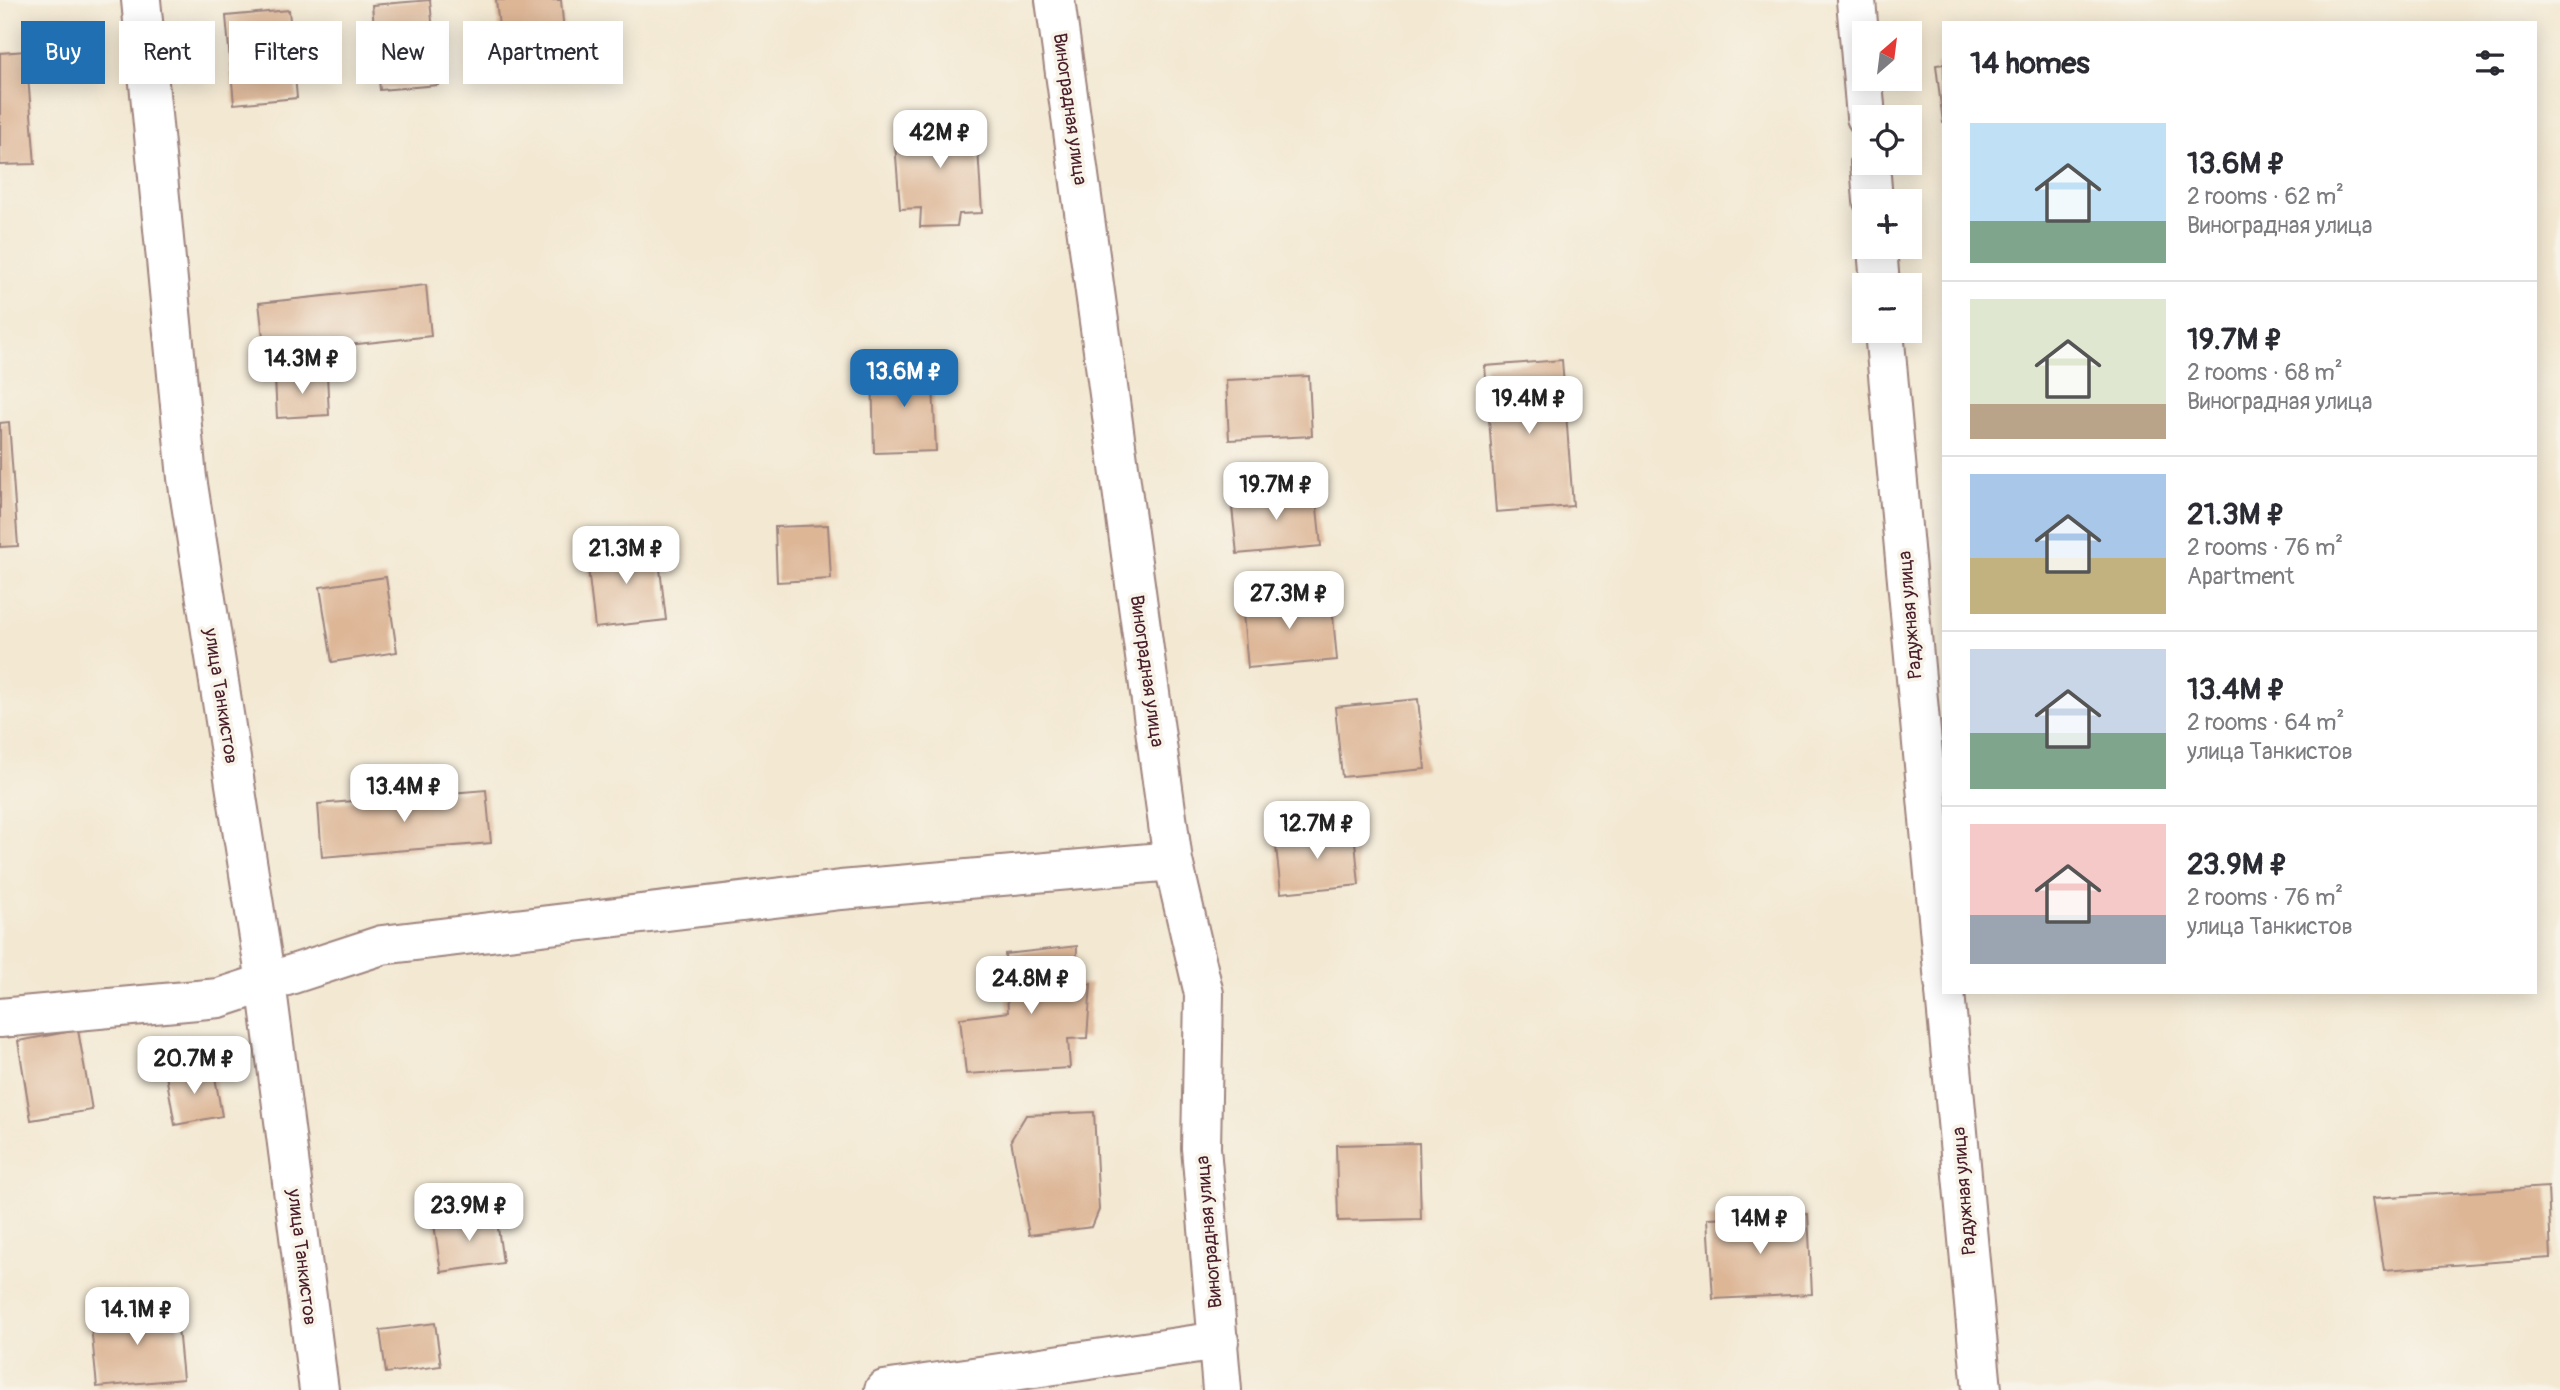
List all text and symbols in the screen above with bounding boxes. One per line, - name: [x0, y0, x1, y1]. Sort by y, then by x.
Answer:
- chip: Buy: [21, 21, 105, 84]
- chip: Rent: [119, 21, 215, 84]
- chip: Filters: [229, 21, 342, 84]
- chip: New: [356, 21, 449, 84]
- chip: Apartment: [463, 21, 623, 84]
- north arrow: [1852, 21, 1922, 91]
- map controls: [1852, 21, 1922, 343]
- street label: Виноградная улица: [1047, 31, 1093, 187]
- icon: filters: [2471, 44, 2509, 82]
- text: 14 homes: [1970, 45, 2090, 82]
- button: locate: [1852, 105, 1922, 175]
- pin: 42M ₽: [891, 110, 989, 170]
- text: 42M ₽: [909, 118, 971, 147]
- text: 13.6M ₽: [2187, 145, 2286, 182]
- icon: home: [2026, 151, 2110, 235]
- text: 2 rooms · 62 m²: [2187, 182, 2344, 211]
- button: +: [1852, 189, 1922, 259]
- text: Виноградная улица: [2187, 211, 2373, 240]
- button: −: [1852, 273, 1922, 343]
- text: 19.7M ₽: [2187, 321, 2283, 358]
- icon: home: [2026, 327, 2110, 411]
- pin: 14.3M ₽: [237, 336, 367, 396]
- text: 14.3M ₽: [264, 344, 340, 373]
- pin: 13.6M ₽: [839, 350, 969, 409]
- text: 13.6M ₽: [866, 357, 942, 386]
- text: 2 rooms · 68 m²: [2187, 358, 2343, 387]
- pin: 19.4M ₽: [1464, 376, 1594, 436]
- text: 19.4M ₽: [1492, 384, 1566, 413]
- text: Виноградная улица: [2187, 387, 2373, 416]
- pin: 19.7M ₽: [1211, 462, 1341, 522]
- text: 19.7M ₽: [1239, 470, 1313, 499]
- text: 21.3M ₽: [2187, 496, 2285, 533]
- icon: home: [2026, 502, 2110, 586]
- pin: 21.3M ₽: [561, 526, 691, 586]
- text: 2 rooms · 76 m²: [2187, 533, 2343, 562]
- text: 21.3M ₽: [588, 534, 664, 563]
- street label: Радужная улица: [1892, 550, 1928, 680]
- text: Apartment: [2187, 562, 2294, 591]
- pin: 27.3M ₽: [1224, 572, 1354, 631]
- text: 27.3M ₽: [1250, 579, 1328, 608]
- street label: Виноградная улица: [1124, 593, 1170, 749]
- street label: улица Танкистов: [198, 626, 244, 765]
- text: 13.4M ₽: [2187, 671, 2286, 708]
- icon: home: [2026, 677, 2110, 761]
- text: 2 rooms · 64 m²: [2187, 708, 2344, 737]
- text: улица Танкистов: [2187, 737, 2353, 766]
- pin: 13.4M ₽: [339, 764, 469, 824]
- text: 13.4M ₽: [366, 772, 442, 801]
- pin: 12.7M ₽: [1252, 802, 1382, 861]
- text: 12.7M ₽: [1280, 809, 1354, 838]
- text: 23.9M ₽: [2187, 846, 2288, 883]
- icon: home: [2026, 852, 2110, 936]
- text: 2 rooms · 76 m²: [2187, 883, 2343, 912]
- text: улица Танкистов: [2187, 912, 2353, 941]
- pin: 24.8M ₽: [966, 956, 1096, 1016]
- text: 24.8M ₽: [992, 964, 1070, 993]
- pin: 20.7M ₽: [129, 1036, 259, 1096]
- text: 20.7M ₽: [153, 1044, 235, 1073]
- street label: Радужная улица: [1946, 1126, 1982, 1256]
- street label: Виноградная улица: [1190, 1154, 1228, 1309]
- pin: 23.9M ₽: [404, 1184, 534, 1243]
- street label: улица Танкистов: [282, 1187, 322, 1326]
- text: 23.9M ₽: [430, 1191, 508, 1220]
- pin: 14M ₽: [1711, 1196, 1809, 1256]
- text: 14M ₽: [1731, 1204, 1789, 1233]
- pin: 14.1M ₽: [72, 1288, 202, 1347]
- text: 14.1M ₽: [101, 1295, 173, 1324]

